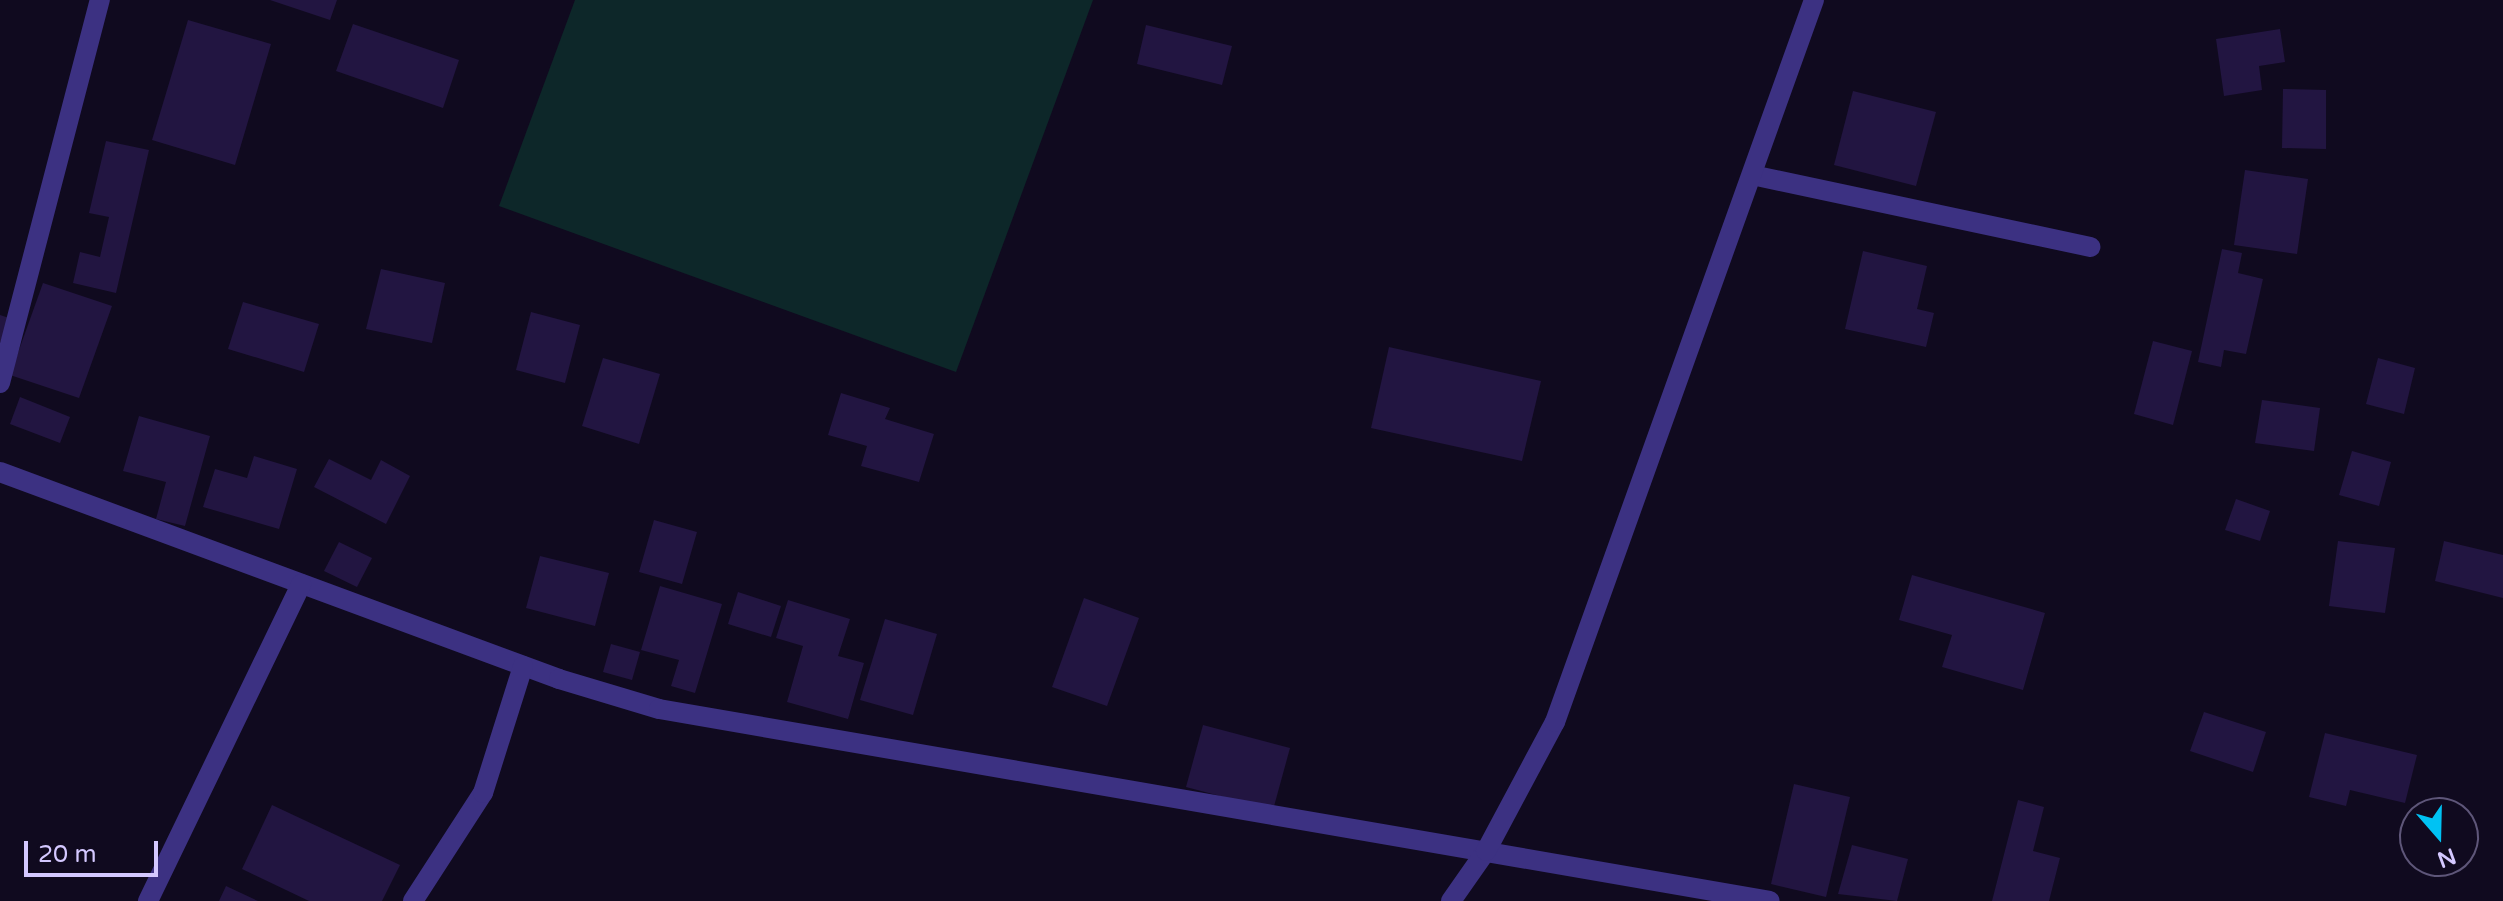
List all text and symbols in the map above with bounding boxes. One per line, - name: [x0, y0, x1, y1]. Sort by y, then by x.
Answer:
- north arrow: [2399, 797, 2479, 877]
- scale bar: [28, 825, 162, 875]
- text: 20 m: [38, 840, 96, 869]
- text: N: [2434, 842, 2459, 873]

